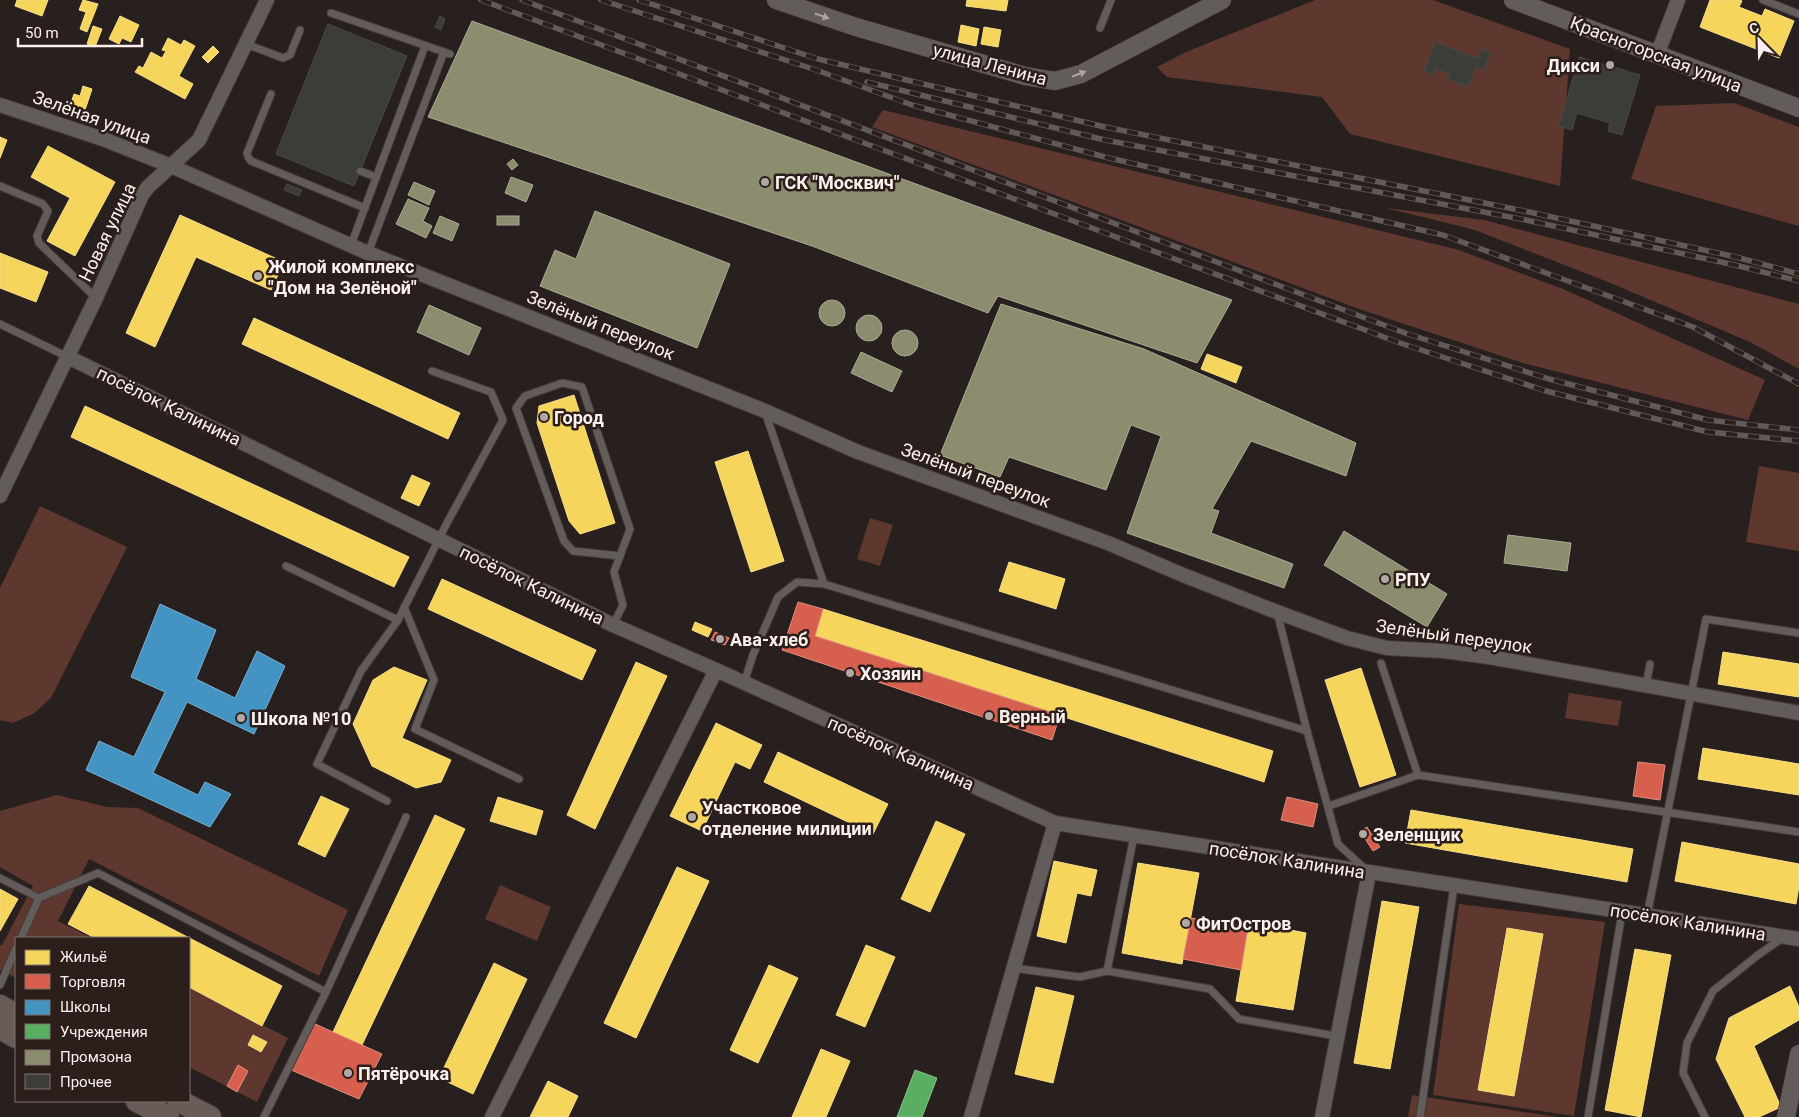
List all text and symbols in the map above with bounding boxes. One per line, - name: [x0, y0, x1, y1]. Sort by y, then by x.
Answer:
- one-way arrow: [815, 12, 830, 20]
- street label: Красногорская улица: [1567, 12, 1745, 96]
- scale bar: [18, 15, 141, 47]
- north arrow: [1734, 15, 1784, 65]
- text: С: [1747, 19, 1761, 37]
- text: 50 m: [25, 24, 59, 42]
- street label: улица Ленина: [931, 39, 1049, 89]
- place label: Дикси: [1547, 55, 1600, 76]
- marker: Дикси: [1604, 59, 1616, 71]
- one-way arrow: [1072, 70, 1087, 78]
- street label: Зелёная улица: [30, 86, 154, 148]
- place label: ГСК "Москвич": [775, 172, 900, 193]
- marker: ГСК "Москвич": [759, 176, 771, 188]
- street label: Новая улица: [74, 179, 140, 285]
- place label: Жилой комплекс "Дом на Зелёной": [268, 256, 417, 298]
- marker: Жилой комплекс "Дом на Зелёной": [252, 270, 264, 282]
- street label: Зелёный переулок: [524, 286, 678, 364]
- street label: посёлок Калинина: [94, 362, 244, 450]
- place label: Город: [554, 407, 604, 428]
- marker: Город: [538, 411, 550, 423]
- street label: Зелёный переулок: [898, 438, 1054, 512]
- street label: посёлок Калинина: [457, 541, 607, 629]
- place label: РПУ: [1395, 569, 1431, 590]
- marker: РПУ: [1379, 573, 1391, 585]
- street label: Зелёный переулок: [1375, 615, 1534, 657]
- place label: Ава-хлеб: [730, 629, 808, 650]
- marker: Ава-хлеб: [714, 633, 726, 645]
- place label: Хозяин: [860, 663, 921, 684]
- marker: Хозяин: [844, 667, 856, 679]
- place label: Верный: [999, 706, 1066, 727]
- place label: Школа №10: [251, 708, 351, 729]
- marker: Верный: [983, 710, 995, 722]
- street label: посёлок Калинина: [825, 711, 977, 795]
- marker: Школа №10: [235, 712, 247, 724]
- place label: Участковое отделение милиции: [702, 797, 872, 839]
- marker: Участковое отделение милиции: [686, 811, 698, 823]
- place label: Зеленщик: [1373, 824, 1461, 845]
- marker: Зеленщик: [1357, 828, 1369, 840]
- street label: посёлок Калинина: [1208, 837, 1366, 883]
- street label: посёлок Калинина: [1609, 899, 1767, 945]
- place label: ФитОстров: [1196, 913, 1292, 934]
- marker: ФитОстров: [1180, 917, 1192, 929]
- legend: [15, 937, 190, 1102]
- text: Жильё: [60, 948, 107, 966]
- text: Торговля: [60, 973, 125, 991]
- text: Школы: [60, 998, 111, 1016]
- text: Учреждения: [60, 1023, 148, 1041]
- text: Промзона: [60, 1048, 132, 1066]
- place label: Пятёрочка: [358, 1063, 449, 1084]
- marker: Пятёрочка: [342, 1067, 354, 1079]
- text: Прочее: [60, 1073, 112, 1091]

